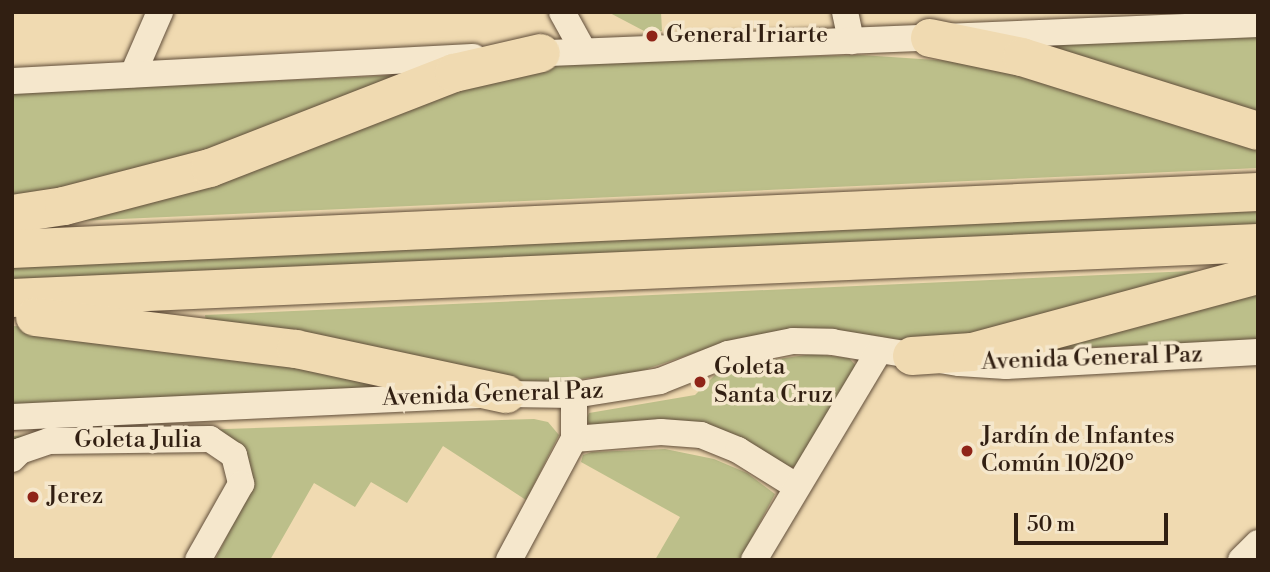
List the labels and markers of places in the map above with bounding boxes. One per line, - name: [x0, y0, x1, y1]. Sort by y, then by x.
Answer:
- place label: General Iriarte: [666, 22, 828, 50]
- marker: General Iriarte: [644, 28, 660, 44]
- place label: Goleta Santa Cruz: [714, 354, 833, 410]
- marker: Goleta Santa Cruz: [692, 374, 708, 390]
- place label: Jardín de Infantes Común 10/20°: [981, 423, 1174, 479]
- marker: Jardín de Infantes Común 10/20°: [959, 443, 975, 459]
- place label: Jerez: [47, 483, 103, 511]
- marker: Jerez: [25, 489, 41, 505]

